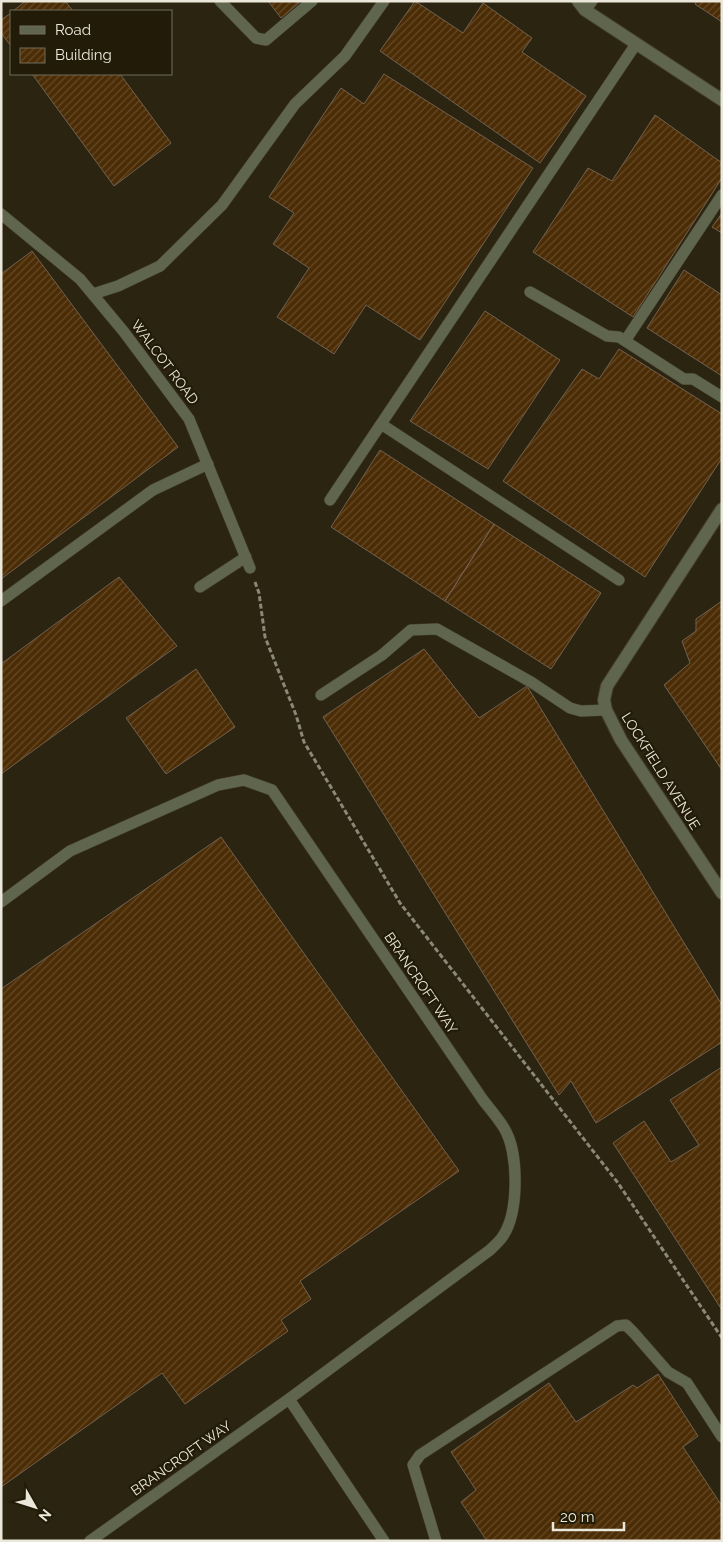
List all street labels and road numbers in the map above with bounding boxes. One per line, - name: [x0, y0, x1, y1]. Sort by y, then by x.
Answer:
- street label: WALCOT ROAD: [128, 317, 202, 407]
- street label: LOCKFIELD AVENUE: [618, 710, 704, 832]
- street label: BRANCROFT WAY: [381, 929, 461, 1037]
- street label: BRANCROFT WAY: [128, 1417, 234, 1499]

